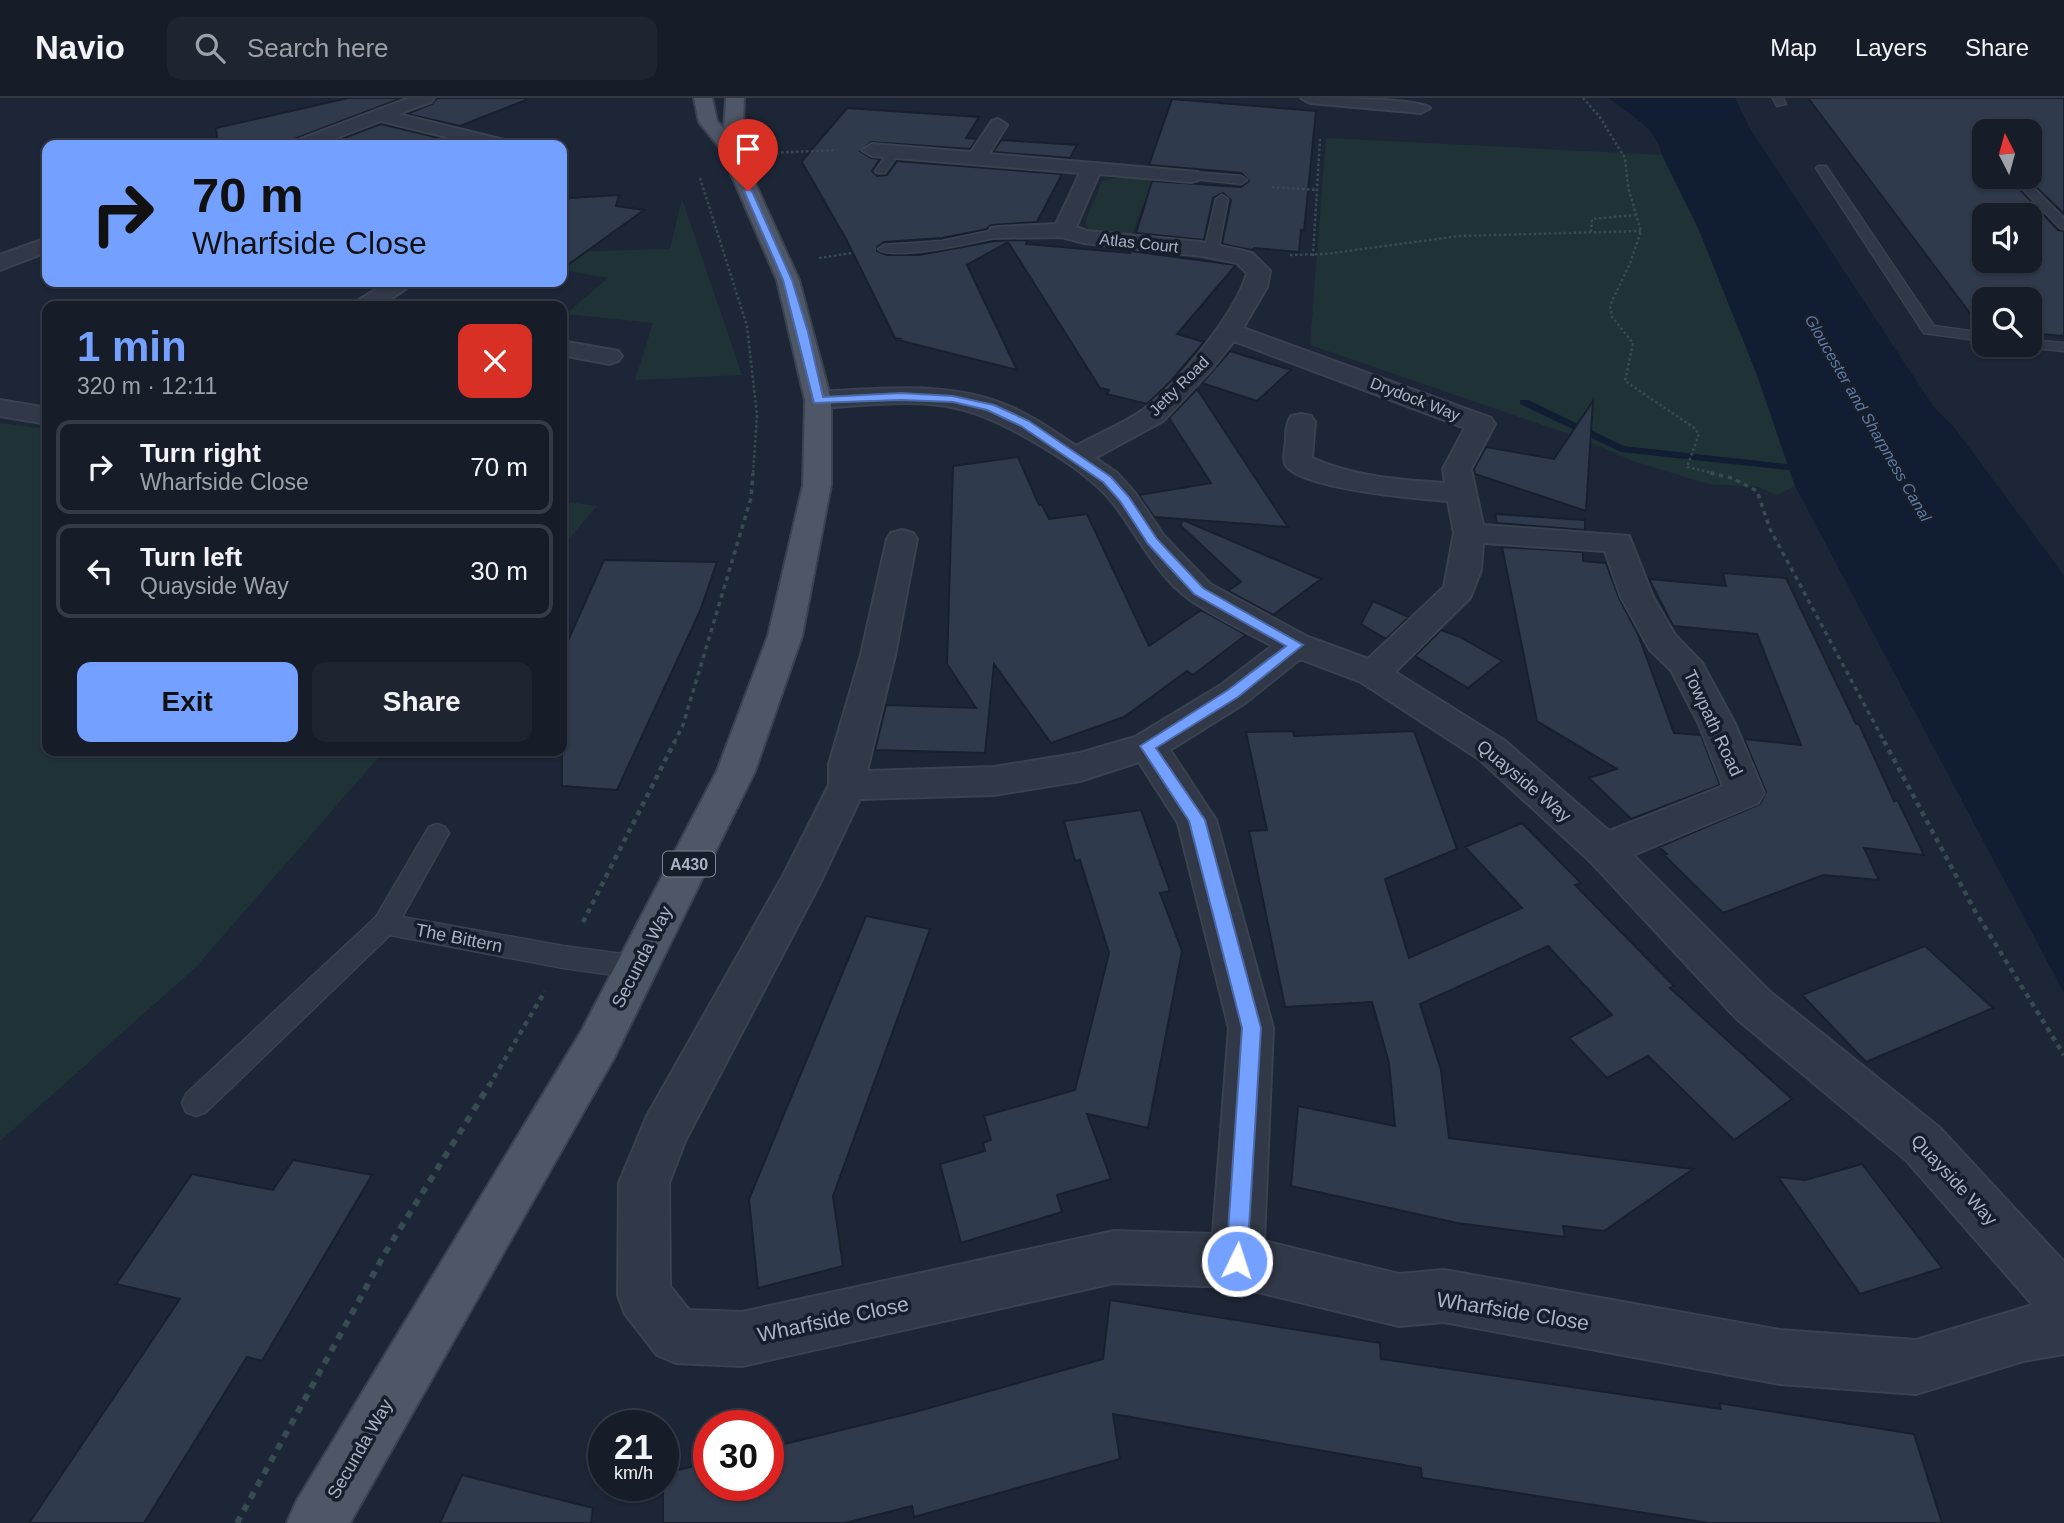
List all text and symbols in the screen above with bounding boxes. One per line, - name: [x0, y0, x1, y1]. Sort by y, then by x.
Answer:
- search box: [167, 17, 657, 80]
- text: Navio: [35, 29, 125, 66]
- icon: search: [191, 29, 229, 67]
- text: Search here: [247, 33, 389, 63]
- text: Map: [1770, 34, 1817, 61]
- text: Layers: [1855, 34, 1927, 61]
- text: Share: [1965, 34, 2029, 61]
- pin: [718, 119, 778, 191]
- north arrow: [1972, 119, 2042, 189]
- map controls: [1972, 119, 2042, 357]
- icon: arrive: [729, 130, 767, 168]
- icon: right: [77, 168, 168, 259]
- text: 70 m: [192, 168, 304, 222]
- button: sound: [1972, 203, 2042, 273]
- text: Wharfside Close: [192, 225, 427, 261]
- street label: Atlas Court: [1099, 230, 1180, 256]
- button: search: [1972, 287, 2042, 357]
- water label: Gloucester and Sharpness Canal: [1802, 312, 1935, 525]
- text: 1 min: [77, 323, 187, 370]
- button: close: [458, 324, 532, 398]
- street label: Jetty Road: [1146, 353, 1212, 419]
- text: 320 m · 12:11: [77, 373, 217, 399]
- street label: Drydock Way: [1368, 374, 1462, 424]
- text: Turn right: [140, 438, 261, 468]
- icon: right: [81, 448, 119, 486]
- text: 70 m: [470, 452, 528, 482]
- text: Wharfside Close: [140, 469, 309, 495]
- text: Turn left: [140, 542, 242, 572]
- icon: left: [81, 552, 119, 590]
- text: 30 m: [470, 556, 528, 586]
- text: Quayside Way: [140, 573, 289, 599]
- button: Exit: [77, 662, 298, 742]
- button: Share: [312, 662, 532, 742]
- street label: Towpath Road: [1680, 667, 1746, 779]
- street label: Quayside Way: [1473, 736, 1575, 826]
- road number: A430: [663, 852, 715, 876]
- street label: Secunda Way: [608, 903, 676, 1011]
- street label: The Bittern: [414, 920, 504, 956]
- street label: Quayside Way: [1907, 1131, 2001, 1229]
- position arrow: [1200, 1224, 1274, 1298]
- street label: Wharfside Close: [1435, 1288, 1591, 1334]
- street label: Wharfside Close: [755, 1292, 911, 1346]
- street label: Secunda Way: [323, 1396, 397, 1502]
- speed limit sign: 30: [693, 1410, 784, 1501]
- text: 21: [614, 1427, 653, 1466]
- text: km/h: [614, 1463, 653, 1483]

